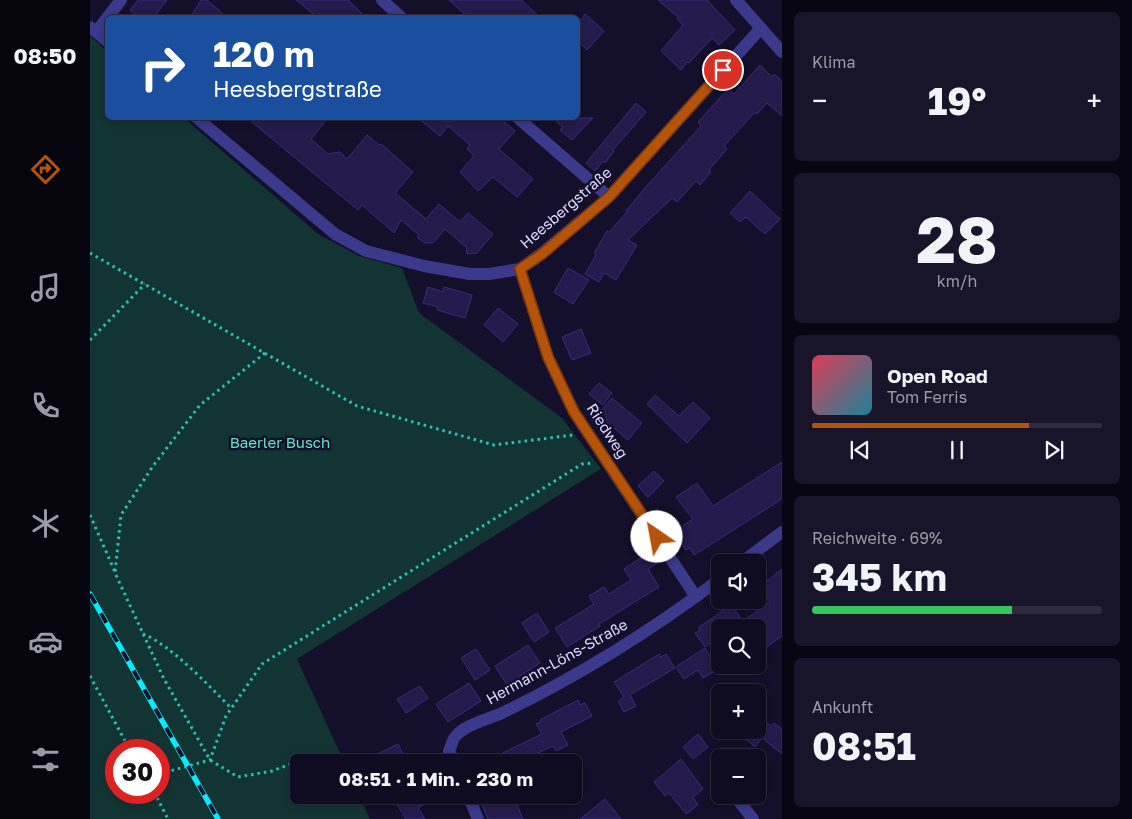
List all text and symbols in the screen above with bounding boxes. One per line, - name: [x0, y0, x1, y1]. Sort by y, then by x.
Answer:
- text: 120 m: [213, 33, 315, 75]
- icon: right: [130, 35, 195, 100]
- text: 08:50: [13, 42, 77, 69]
- pin: [702, 49, 744, 91]
- text: Klima: [812, 52, 856, 72]
- icon: arrive: [709, 56, 737, 84]
- text: Heesbergstraße: [213, 75, 382, 102]
- text: 19°: [928, 78, 986, 123]
- text: −: [812, 84, 827, 117]
- text: +: [1087, 84, 1102, 117]
- icon: directions: [28, 152, 63, 187]
- street label: Heesbergstraße: [516, 162, 615, 252]
- text: 28: [916, 199, 998, 277]
- icon: music: [28, 270, 63, 305]
- text: km/h: [937, 271, 977, 291]
- text: Open Road: [887, 364, 988, 387]
- text: Tom Ferris: [887, 387, 967, 407]
- icon: phone: [28, 388, 63, 423]
- street label: Riedweg: [583, 400, 632, 461]
- park label: Baerler Busch: [230, 433, 330, 451]
- icon: previous: [846, 436, 874, 464]
- icon: pause: [943, 436, 971, 464]
- icon: next: [1040, 436, 1068, 464]
- icon: climate: [28, 506, 63, 541]
- position arrow: [630, 510, 682, 562]
- text: Reichweite · 69%: [812, 528, 942, 548]
- map controls: [711, 554, 766, 804]
- button: sound: [711, 554, 766, 609]
- text: 345 km: [812, 554, 947, 599]
- street label: Hermann-Löns-Straße: [483, 615, 631, 708]
- button: search: [711, 619, 766, 674]
- icon: car: [28, 624, 63, 659]
- button: +: [711, 684, 766, 739]
- text: Ankunft: [812, 697, 874, 717]
- text: 08:51: [812, 723, 916, 768]
- speed limit sign: 30: [105, 739, 170, 804]
- icon: filters: [28, 742, 63, 777]
- button: −: [711, 749, 766, 804]
- text: 08:51 · 1 Min. · 230 m: [339, 767, 533, 790]

